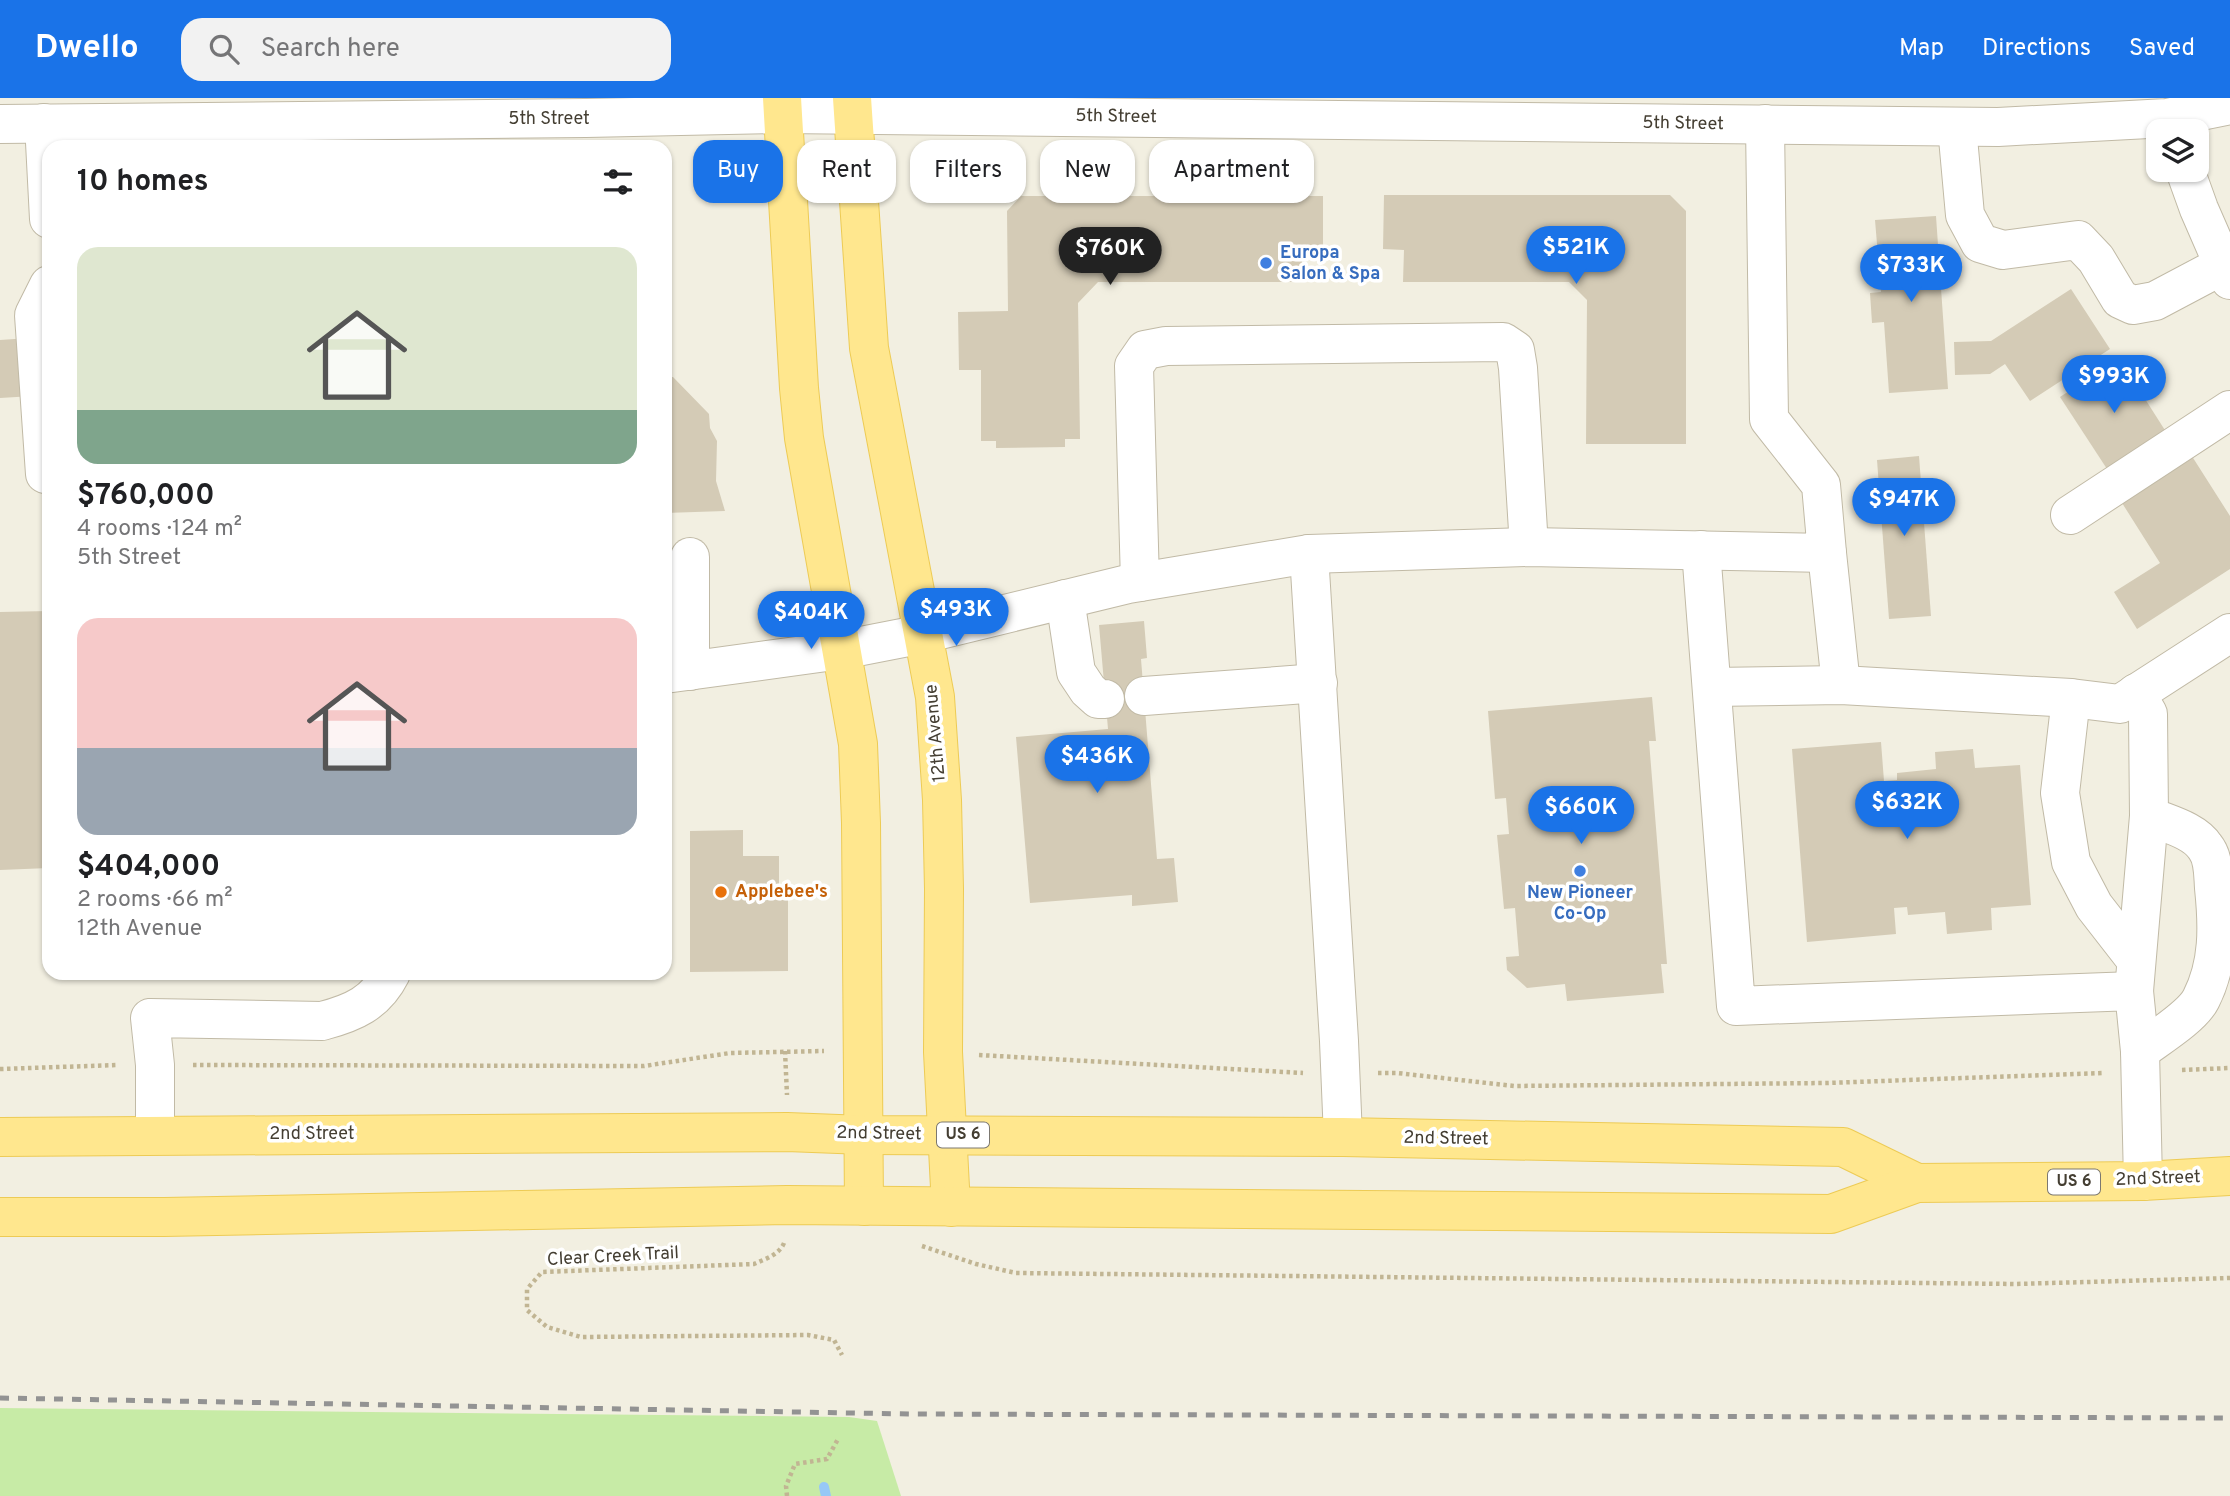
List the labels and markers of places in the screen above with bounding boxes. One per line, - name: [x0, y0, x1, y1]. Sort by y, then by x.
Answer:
- pin: $521K: [1527, 226, 1625, 286]
- pin: $760K: [1061, 228, 1159, 287]
- place label: Europa Salon & Spa: [1280, 242, 1380, 286]
- pin: $733K: [1862, 244, 1960, 304]
- marker: Europa Salon & Spa: [1258, 255, 1274, 271]
- pin: $993K: [2065, 356, 2163, 415]
- pin: $947K: [1855, 478, 1953, 538]
- pin: $493K: [907, 588, 1005, 648]
- pin: $404K: [762, 592, 860, 651]
- pin: $436K: [1048, 736, 1146, 795]
- pin: $632K: [1858, 782, 1956, 841]
- pin: $660K: [1532, 786, 1630, 846]
- marker: New Pioneer Co-Op: [1572, 863, 1588, 879]
- place label: Applebee's: [735, 881, 828, 904]
- place label: New Pioneer Co-Op: [1527, 882, 1634, 926]
- marker: Applebee's: [713, 884, 729, 900]

